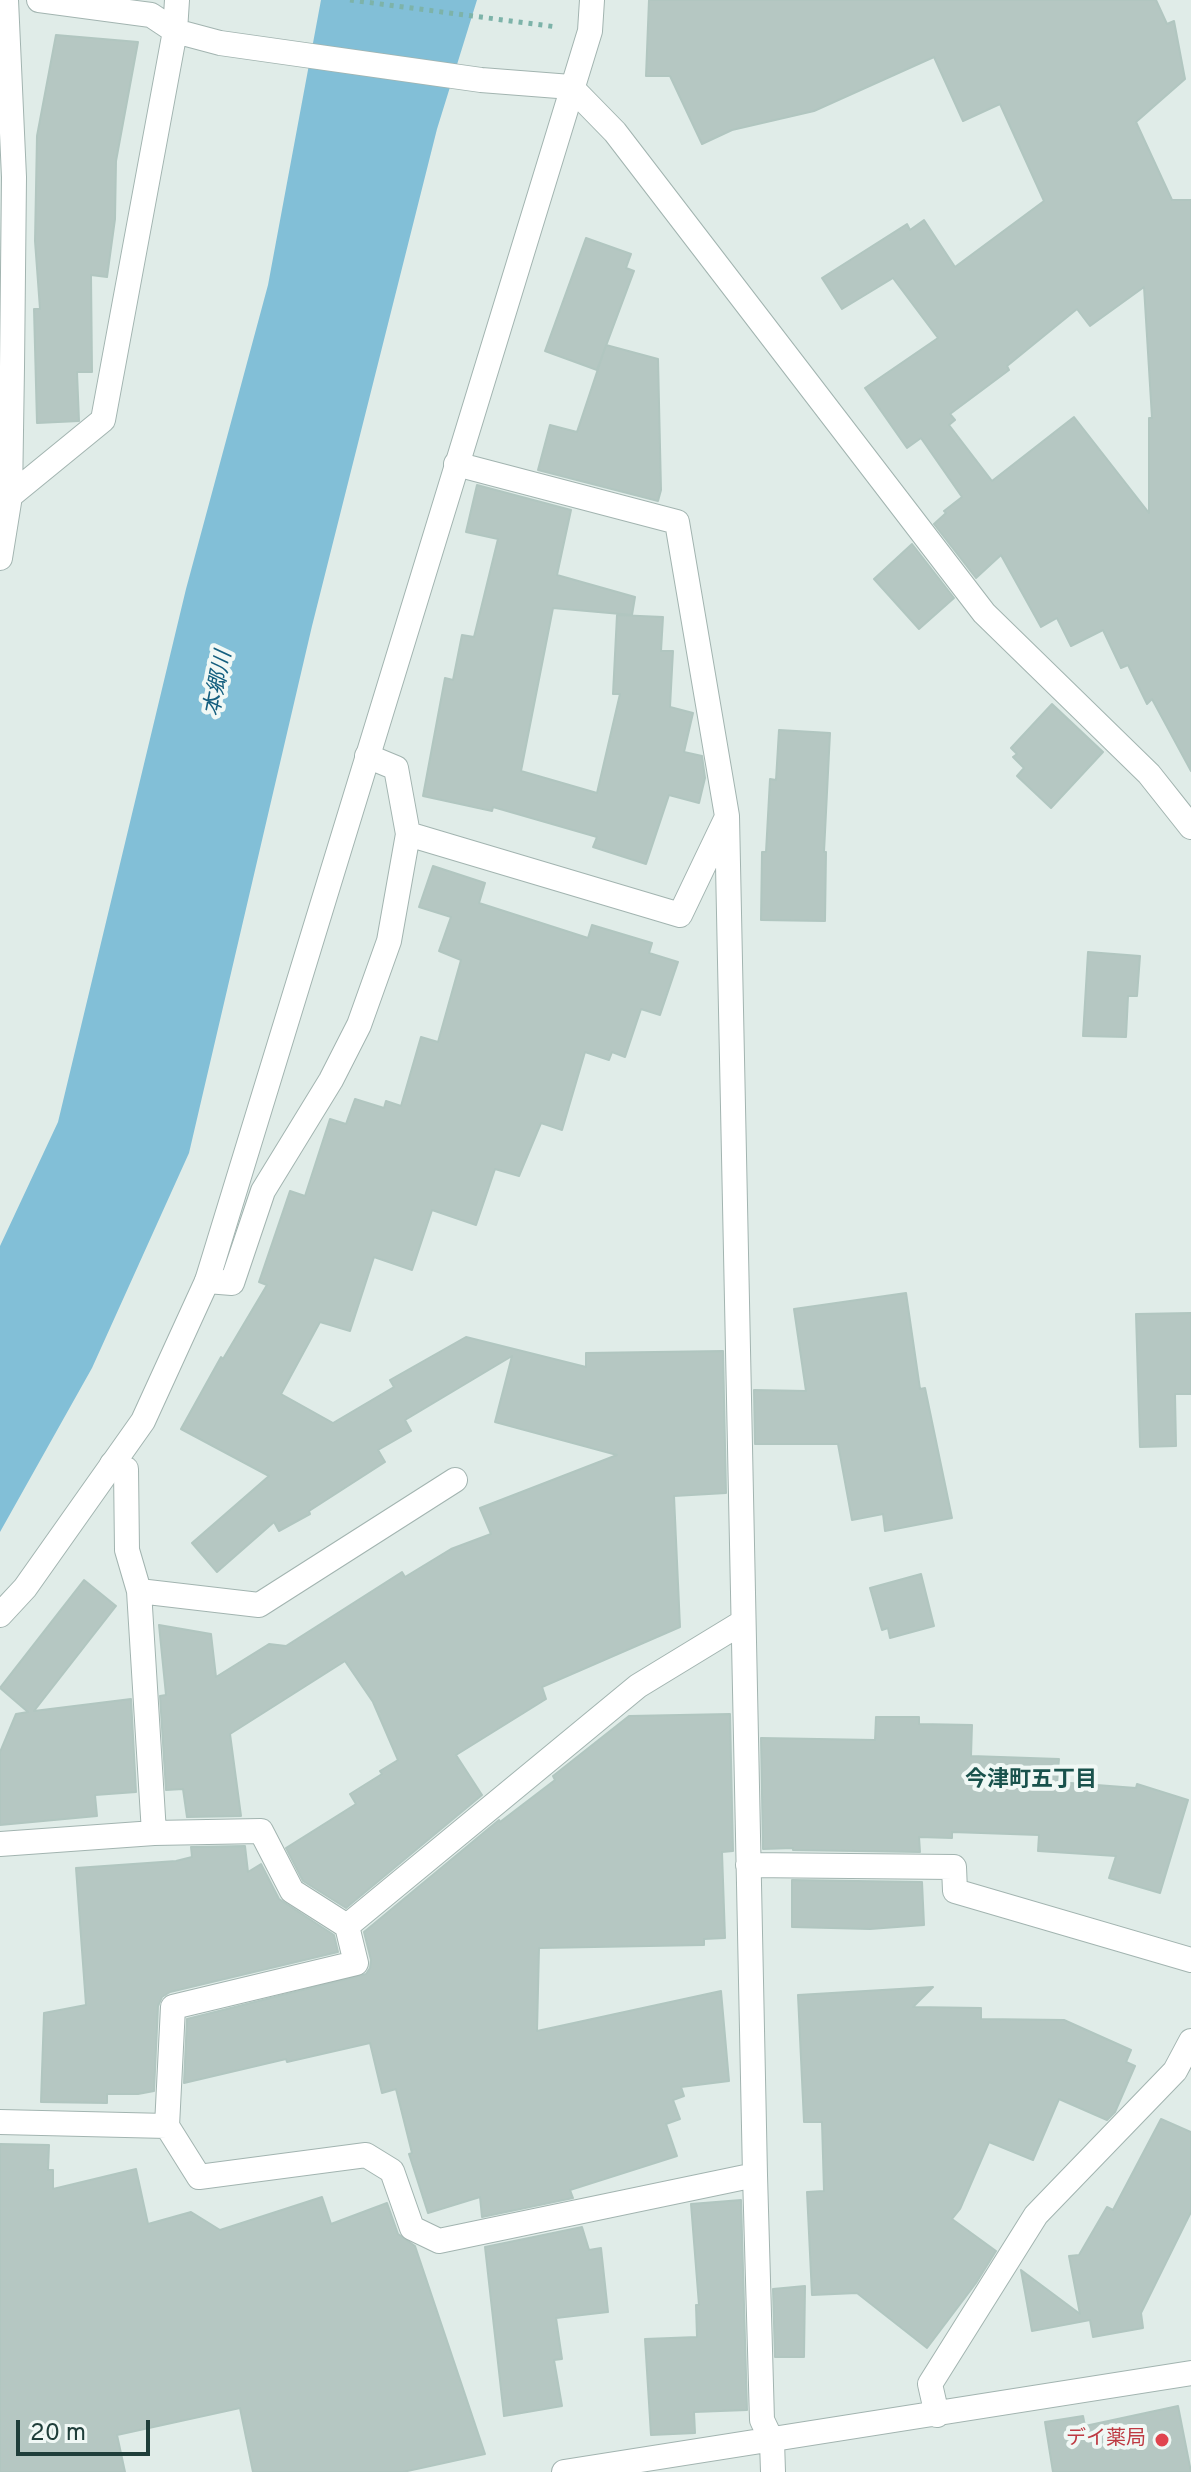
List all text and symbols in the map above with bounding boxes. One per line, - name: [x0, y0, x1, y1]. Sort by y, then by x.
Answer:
- water label: 本郷川: [201, 649, 239, 719]
- district label: 今津町五丁目: [965, 1769, 1097, 1795]
- scale bar: [20, 2404, 154, 2454]
- text: 20 m: [30, 2419, 86, 2449]
- place label: デイ薬局: [1066, 2428, 1146, 2452]
- marker: デイ薬局: [1153, 2431, 1171, 2449]

